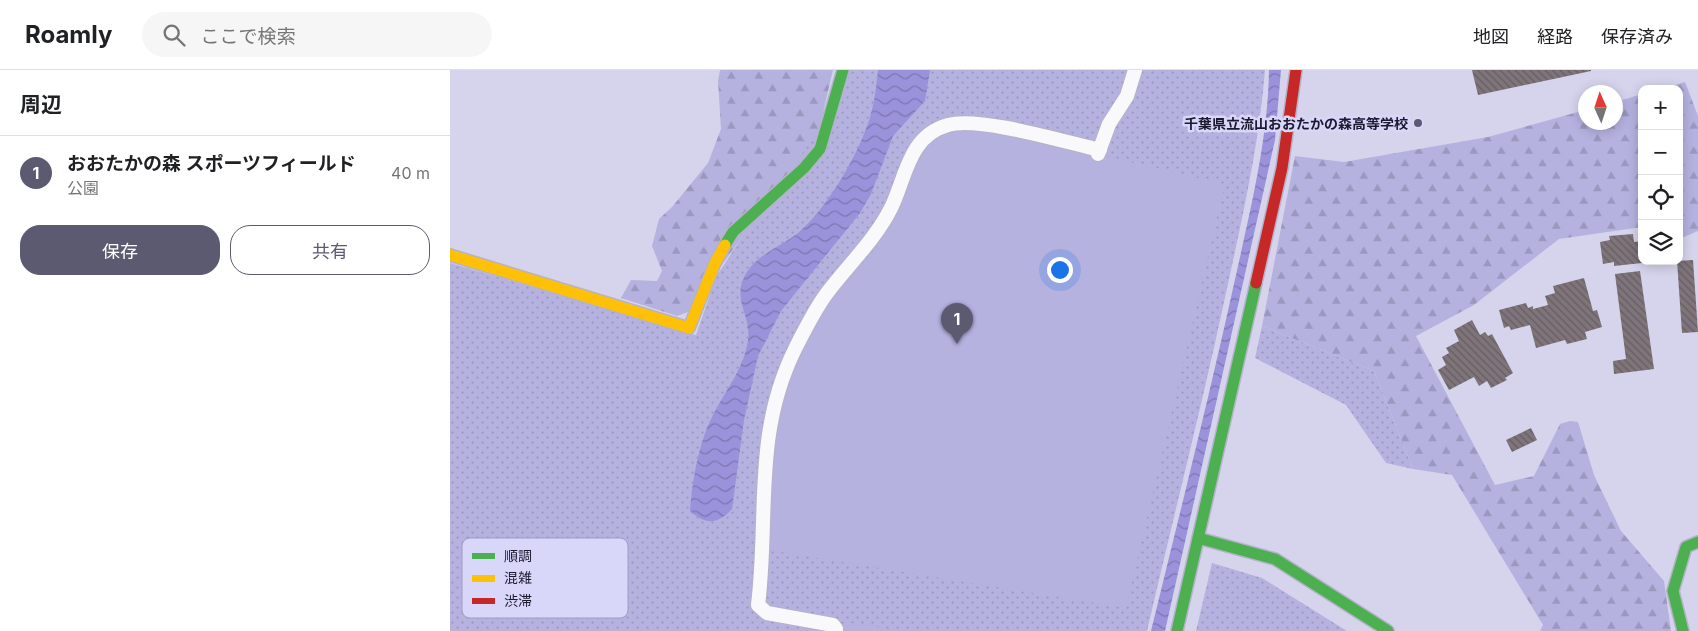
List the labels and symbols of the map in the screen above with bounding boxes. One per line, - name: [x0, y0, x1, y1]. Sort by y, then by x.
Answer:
- north arrow: [1578, 85, 1623, 130]
- place label: 千葉県立流山おおたかの森高等学校: [1184, 115, 1408, 132]
- marker: 千葉県立流山おおたかの森高等学校: [1412, 117, 1424, 129]
- your location: [1047, 257, 1073, 283]
- pin: 1: [941, 303, 973, 344]
- legend: [462, 538, 628, 618]
- text: 順調: [504, 547, 532, 564]
- text: 混雑: [504, 569, 532, 586]
- text: 渋滞: [504, 592, 532, 609]

